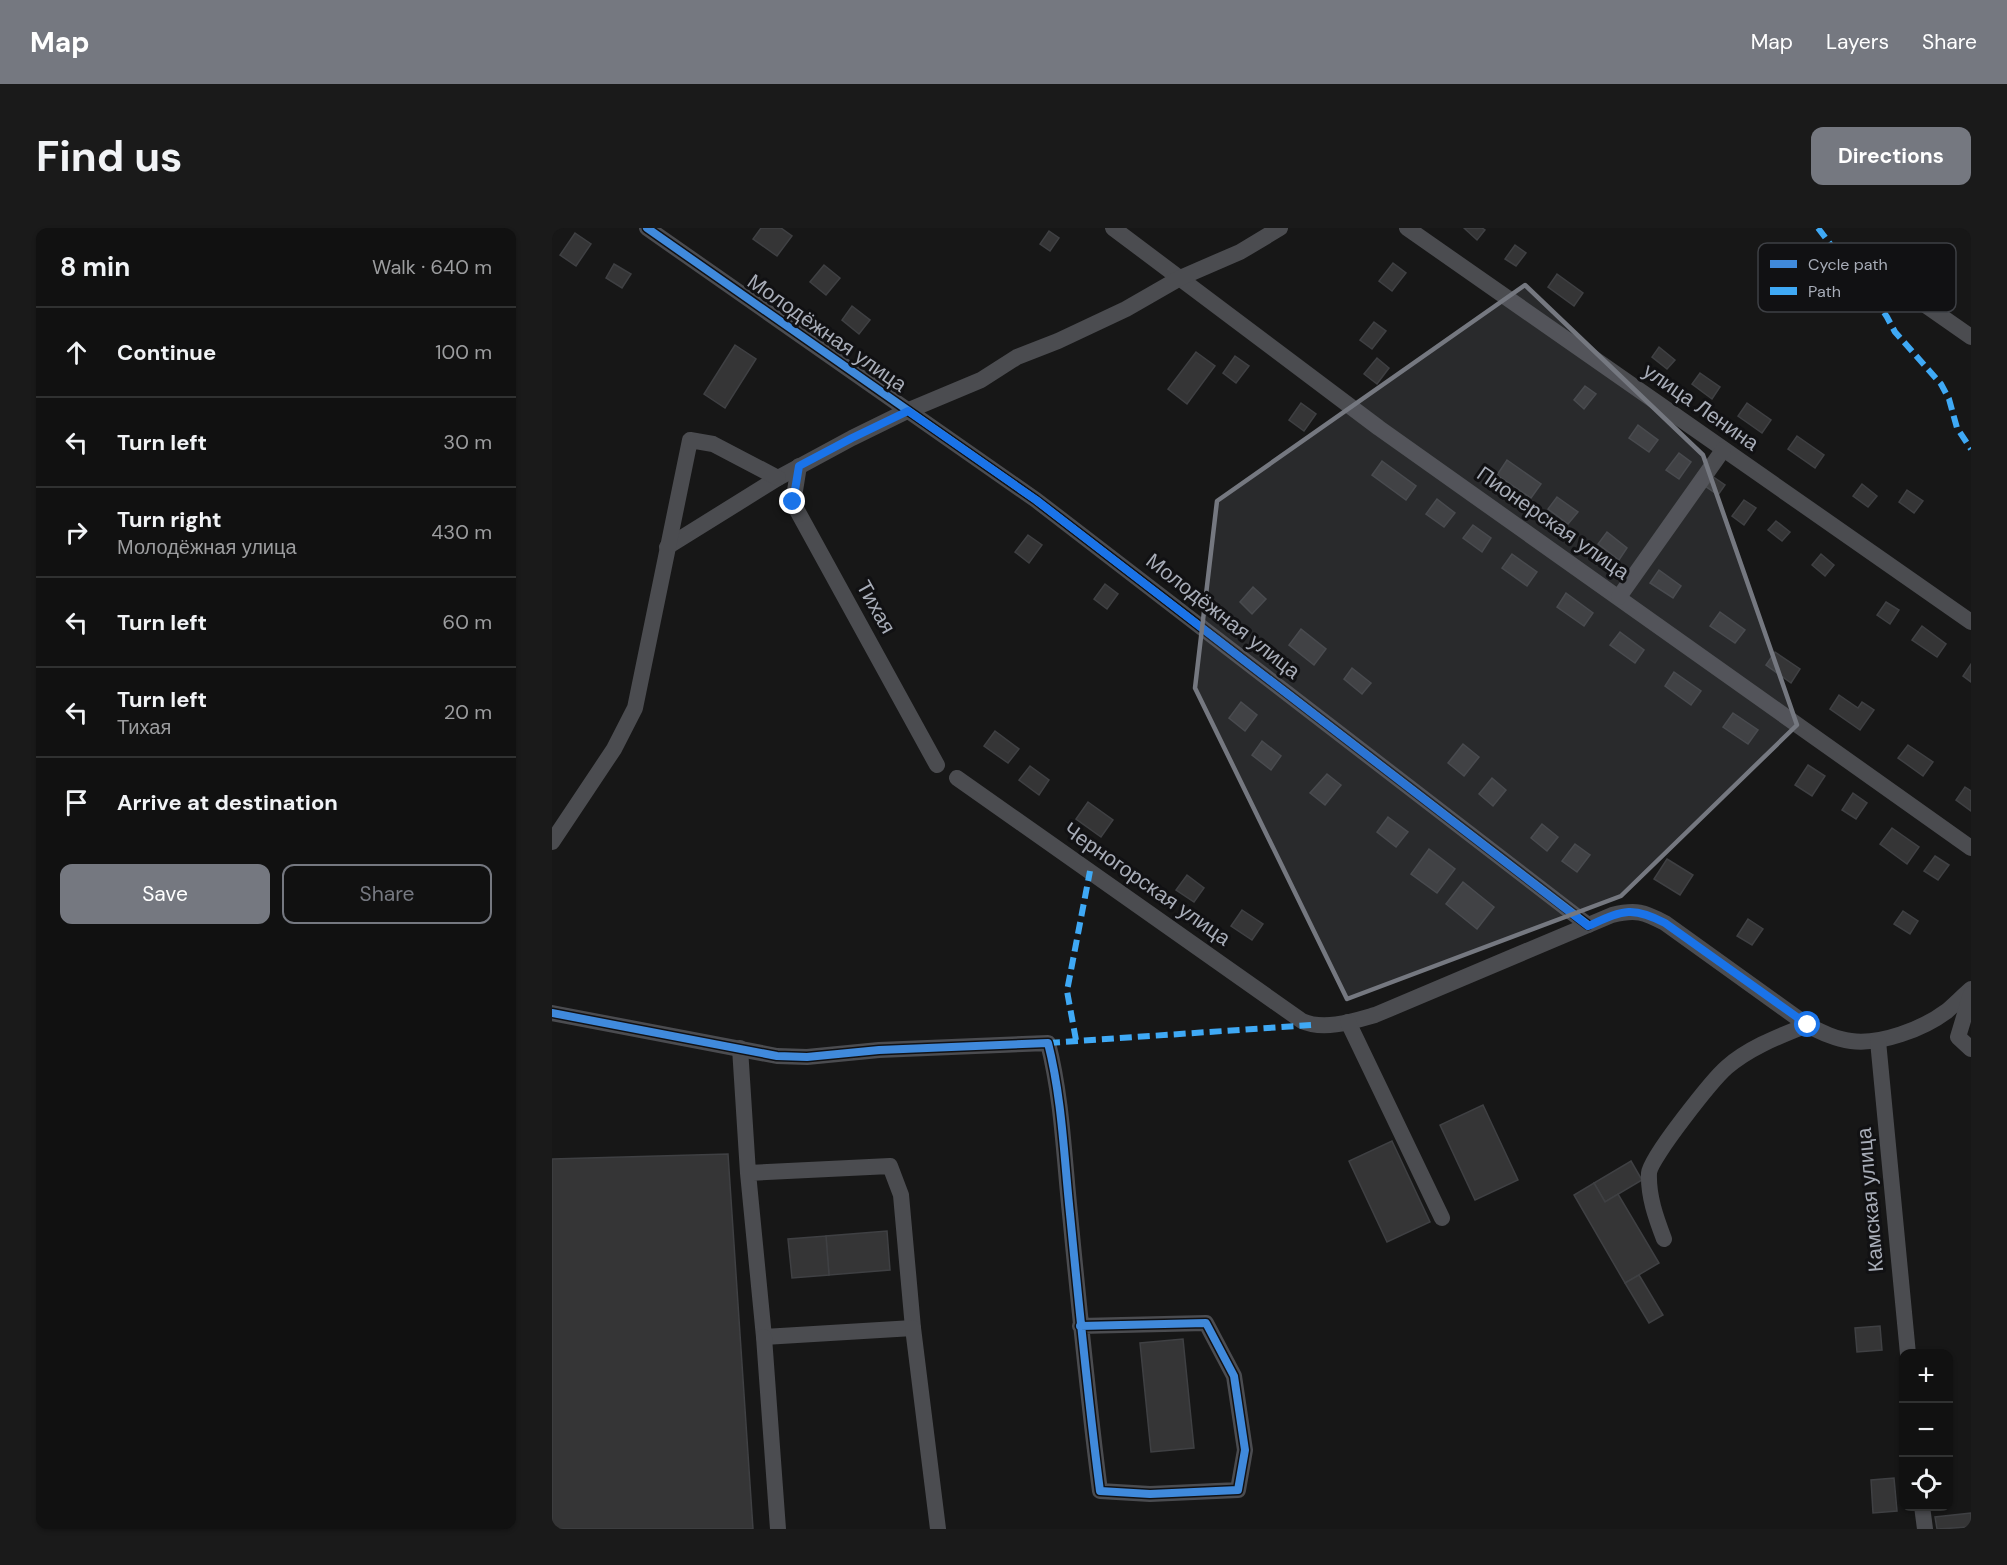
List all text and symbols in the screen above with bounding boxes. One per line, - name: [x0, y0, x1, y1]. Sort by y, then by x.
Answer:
- text: Map: [30, 24, 90, 61]
- text: Map: [1751, 28, 1793, 56]
- text: Layers: [1826, 28, 1889, 56]
- text: Share: [1922, 28, 1977, 56]
- button: Directions: [1811, 127, 1971, 185]
- text: Find us: [36, 129, 182, 184]
- legend: [1758, 243, 1956, 312]
- text: 8 min: [60, 250, 130, 284]
- text: Walk · 640 m: [372, 254, 492, 280]
- text: Cycle path: [1808, 254, 1888, 275]
- street label: Молодёжная улица: [742, 267, 913, 399]
- text: Path: [1808, 281, 1841, 302]
- icon: ahead: [60, 336, 93, 369]
- text: Continue: [117, 338, 216, 367]
- text: 100 m: [435, 339, 492, 365]
- street label: улица Ленина: [1638, 357, 1765, 457]
- icon: left: [60, 426, 93, 459]
- text: Turn left: [117, 428, 207, 457]
- text: 30 m: [443, 429, 492, 455]
- street label: Пионерская улица: [1471, 460, 1635, 586]
- route end: [779, 488, 805, 514]
- text: Turn right: [117, 505, 222, 534]
- icon: right: [60, 516, 93, 549]
- text: 430 m: [431, 519, 492, 545]
- text: Молодёжная улица: [117, 534, 297, 560]
- street label: Молодёжная улица: [1140, 547, 1306, 685]
- street label: Тихая: [850, 575, 902, 639]
- icon: left: [60, 606, 93, 639]
- text: Turn left: [117, 608, 207, 637]
- text: 60 m: [443, 609, 492, 635]
- text: Turn left: [117, 685, 207, 714]
- icon: left: [60, 696, 93, 729]
- text: 20 m: [444, 699, 492, 725]
- text: Тихая: [117, 714, 171, 740]
- icon: arrive: [60, 786, 93, 819]
- text: Arrive at destination: [117, 788, 338, 817]
- street label: Черногорская улица: [1058, 816, 1236, 952]
- button: Save: [60, 864, 270, 924]
- button: Share: [282, 864, 492, 924]
- route start: [1794, 1011, 1820, 1037]
- street label: Камская улица: [1850, 1126, 1890, 1273]
- map controls: [1899, 1349, 1953, 1511]
- button: +: [1899, 1349, 1953, 1403]
- button: −: [1899, 1403, 1953, 1457]
- button: locate: [1899, 1457, 1953, 1511]

